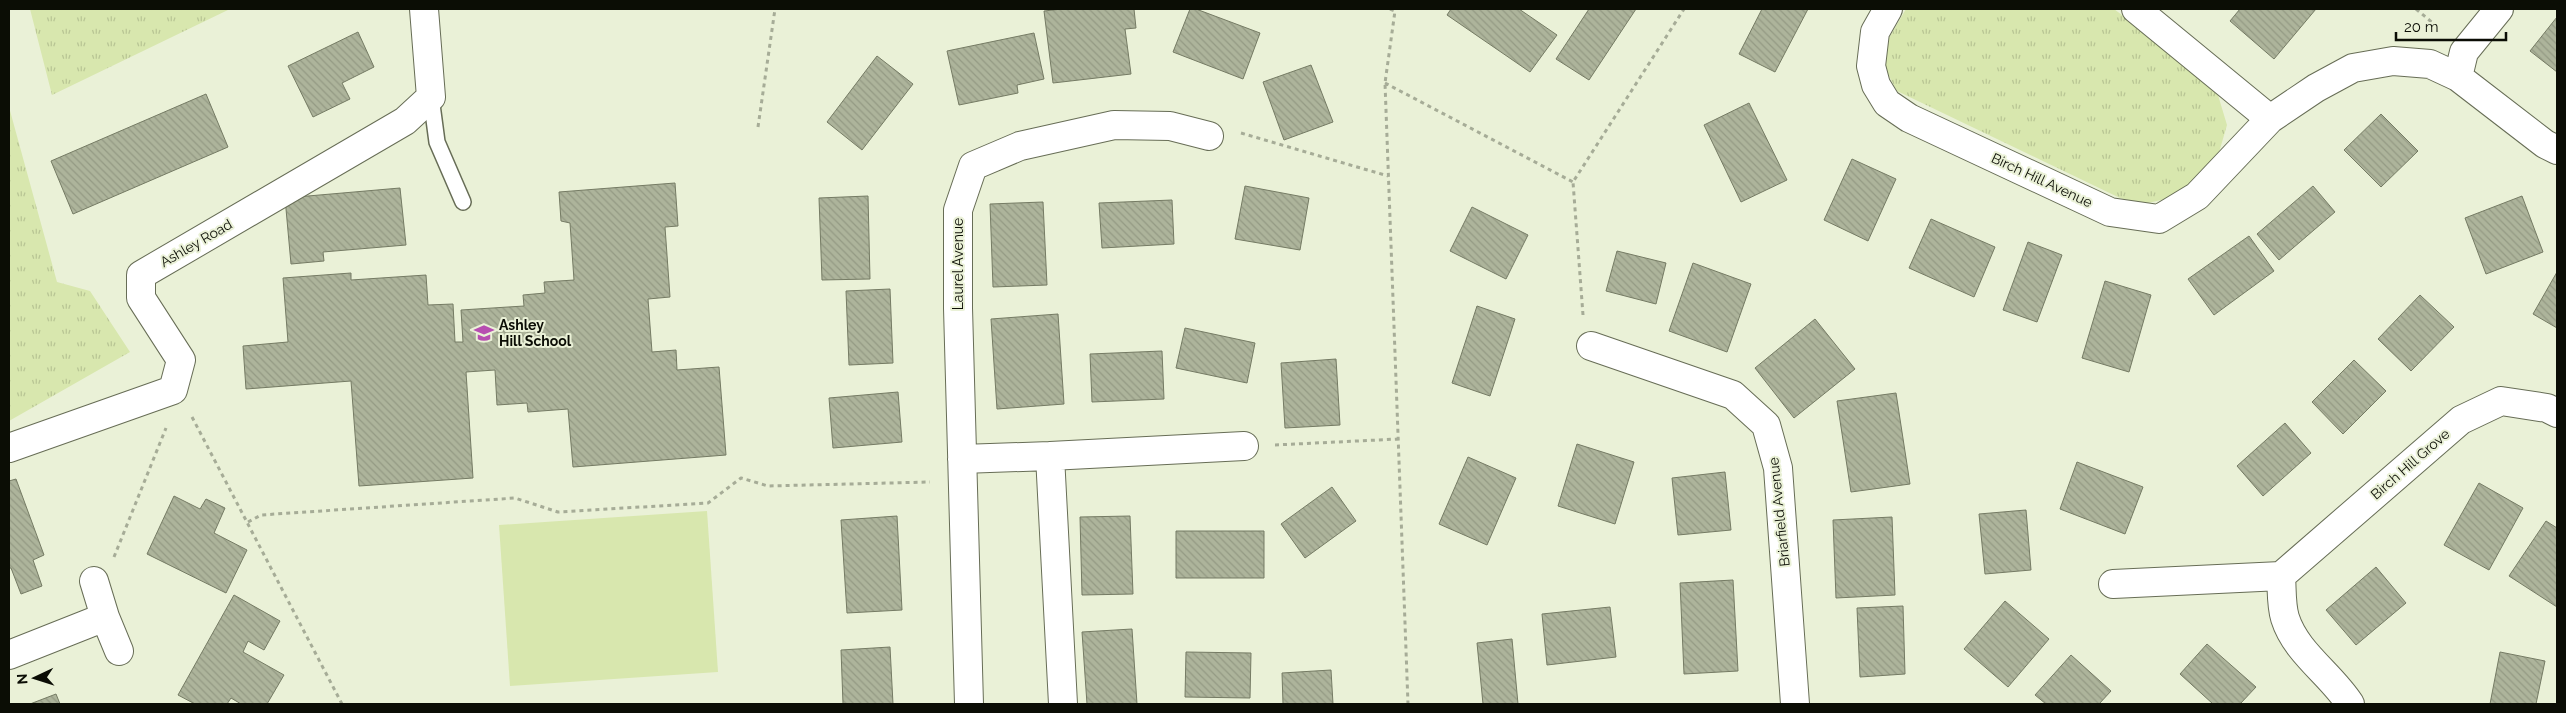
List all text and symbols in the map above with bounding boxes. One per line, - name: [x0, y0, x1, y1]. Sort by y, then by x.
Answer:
- scale bar: [2396, 10, 2506, 42]
- text: 20 m: [2404, 18, 2439, 36]
- street label: Birch Hill Avenue: [1989, 150, 2095, 210]
- street label: Ashley Road: [157, 216, 235, 270]
- street label: Laurel Avenue: [950, 218, 966, 310]
- place label: Ashley Hill School: [499, 317, 572, 349]
- school or university icon: Ashley Hill School: [473, 322, 495, 344]
- street label: Birch Hill Grove: [2367, 426, 2453, 502]
- street label: Briarfield Avenue: [1765, 457, 1793, 567]
- north arrow: [10, 653, 60, 703]
- text: N: [14, 673, 30, 685]

